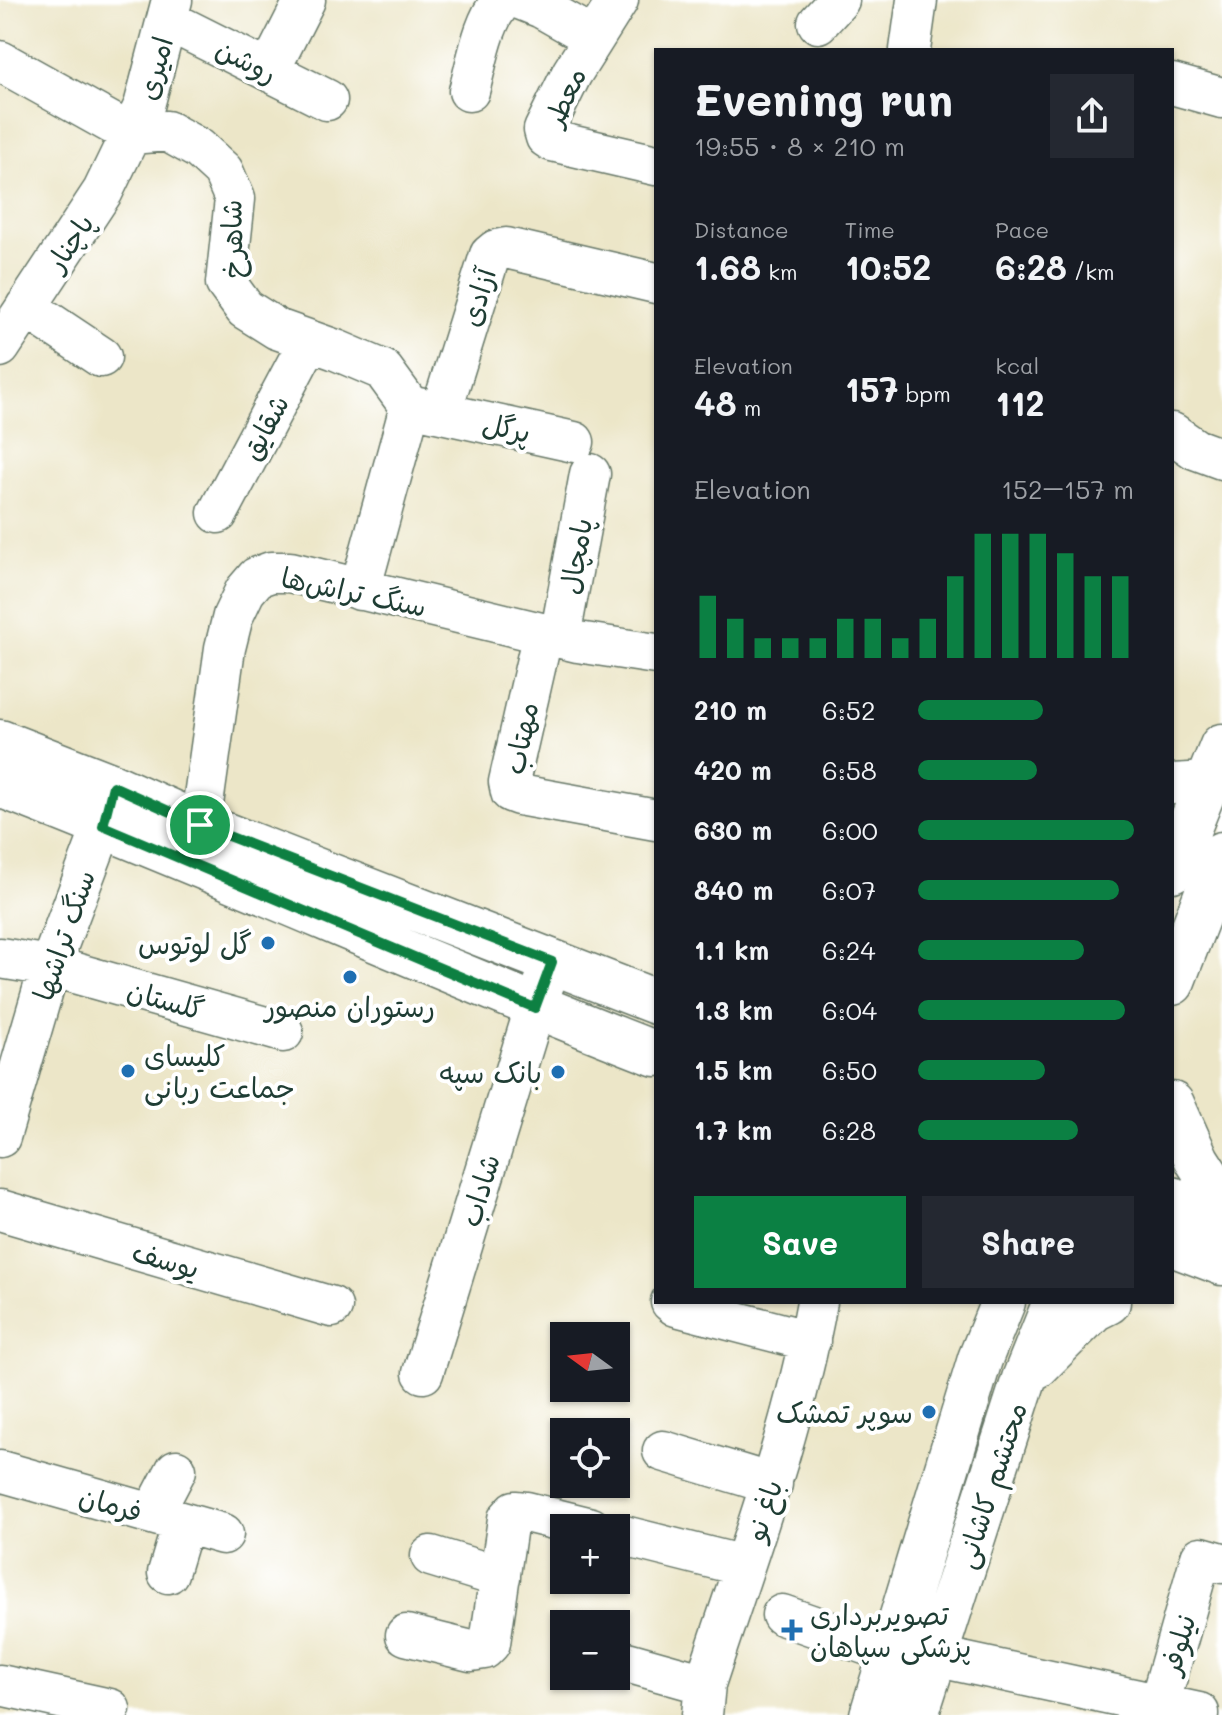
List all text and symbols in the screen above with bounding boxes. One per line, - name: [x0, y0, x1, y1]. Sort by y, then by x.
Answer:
- street label: روشن: [210, 29, 284, 91]
- street label: امیری: [128, 32, 180, 104]
- street label: معطر: [534, 61, 593, 133]
- text: Evening run: [694, 70, 953, 127]
- button: share: [1050, 74, 1134, 158]
- text: 19:55 · 8 × 210 m: [694, 129, 905, 163]
- street label: شاهرخ: [212, 199, 252, 279]
- street label: پاچنار: [36, 206, 103, 280]
- text: Distance: [694, 215, 789, 244]
- text: Time: [845, 215, 895, 244]
- text: Pace: [995, 215, 1049, 244]
- text: 1.68: [694, 244, 761, 289]
- text: 10:52: [845, 244, 931, 289]
- text: 6:28: [995, 244, 1067, 289]
- text: km: [761, 257, 797, 286]
- text: /km: [1067, 257, 1115, 286]
- street label: آزادی: [451, 262, 503, 331]
- text: Elevation: [694, 351, 793, 380]
- text: kcal: [995, 351, 1039, 380]
- text: 157: [845, 366, 899, 411]
- text: bpm: [899, 379, 951, 408]
- text: 48: [694, 380, 737, 425]
- text: 112: [995, 380, 1044, 425]
- street label: شقایق: [232, 388, 296, 466]
- text: m: [737, 393, 761, 422]
- street label: پرگل: [479, 404, 535, 452]
- text: Elevation: [694, 472, 811, 506]
- text: 152–157 m: [1001, 472, 1134, 506]
- street label: پامچال: [551, 515, 601, 597]
- street label: سنگ تراش‌ها: [278, 558, 430, 624]
- text: 210 m: [694, 693, 767, 727]
- text: 6:52: [822, 693, 875, 727]
- street label: مهتاب: [495, 698, 546, 778]
- text: 420 m: [694, 753, 772, 787]
- text: 6:58: [822, 753, 877, 787]
- pin: [166, 791, 234, 859]
- icon: arrive: [178, 803, 222, 847]
- text: 630 m: [694, 813, 772, 847]
- text: 6:00: [822, 813, 878, 847]
- street label: سنگ تراشها: [24, 865, 102, 1005]
- text: 840 m: [694, 873, 773, 907]
- text: 6:07: [822, 873, 876, 907]
- place label: گل لوتوس: [138, 925, 252, 963]
- text: 1.1 km: [694, 933, 769, 967]
- text: 6:24: [822, 933, 876, 967]
- marker: گل لوتوس: [259, 934, 277, 952]
- marker: رستوران منصور: [341, 968, 359, 986]
- street label: گلستان: [123, 971, 209, 1027]
- place label: رستوران منصور: [263, 988, 435, 1026]
- text: 1.3 km: [694, 993, 773, 1027]
- text: 6:04: [822, 993, 877, 1027]
- place label: کلیسای جماعت ربانی: [144, 1037, 295, 1106]
- text: 1.5 km: [694, 1053, 773, 1087]
- text: 6:50: [822, 1053, 877, 1087]
- place label: بانک سپه: [440, 1054, 542, 1092]
- marker: کلیسای جماعت ربانی: [119, 1062, 137, 1080]
- marker: بانک سپه: [549, 1063, 567, 1081]
- text: 1.7 km: [694, 1113, 772, 1147]
- text: 6:28: [822, 1113, 876, 1147]
- street label: شاداب: [451, 1149, 508, 1231]
- button: Save: [694, 1196, 906, 1288]
- button: Share: [922, 1196, 1134, 1288]
- street label: یوسف: [128, 1232, 204, 1286]
- north arrow: [550, 1322, 630, 1402]
- map controls: [550, 1322, 630, 1690]
- place label: سوپر تمشک: [776, 1394, 913, 1432]
- street label: محتشم کاشانی: [946, 1397, 1039, 1574]
- marker: سوپر تمشک: [920, 1403, 938, 1421]
- button: locate: [550, 1418, 630, 1498]
- street label: باغ نو: [736, 1475, 793, 1548]
- street label: فرمان: [75, 1477, 147, 1529]
- button: +: [550, 1514, 630, 1594]
- place label: تصویربرداری پزشکی سپاهان: [810, 1596, 971, 1666]
- button: −: [550, 1610, 630, 1690]
- street label: نیلوفر: [1151, 1610, 1205, 1681]
- marker: تصویربرداری پزشکی سپاهان: [781, 1619, 803, 1641]

